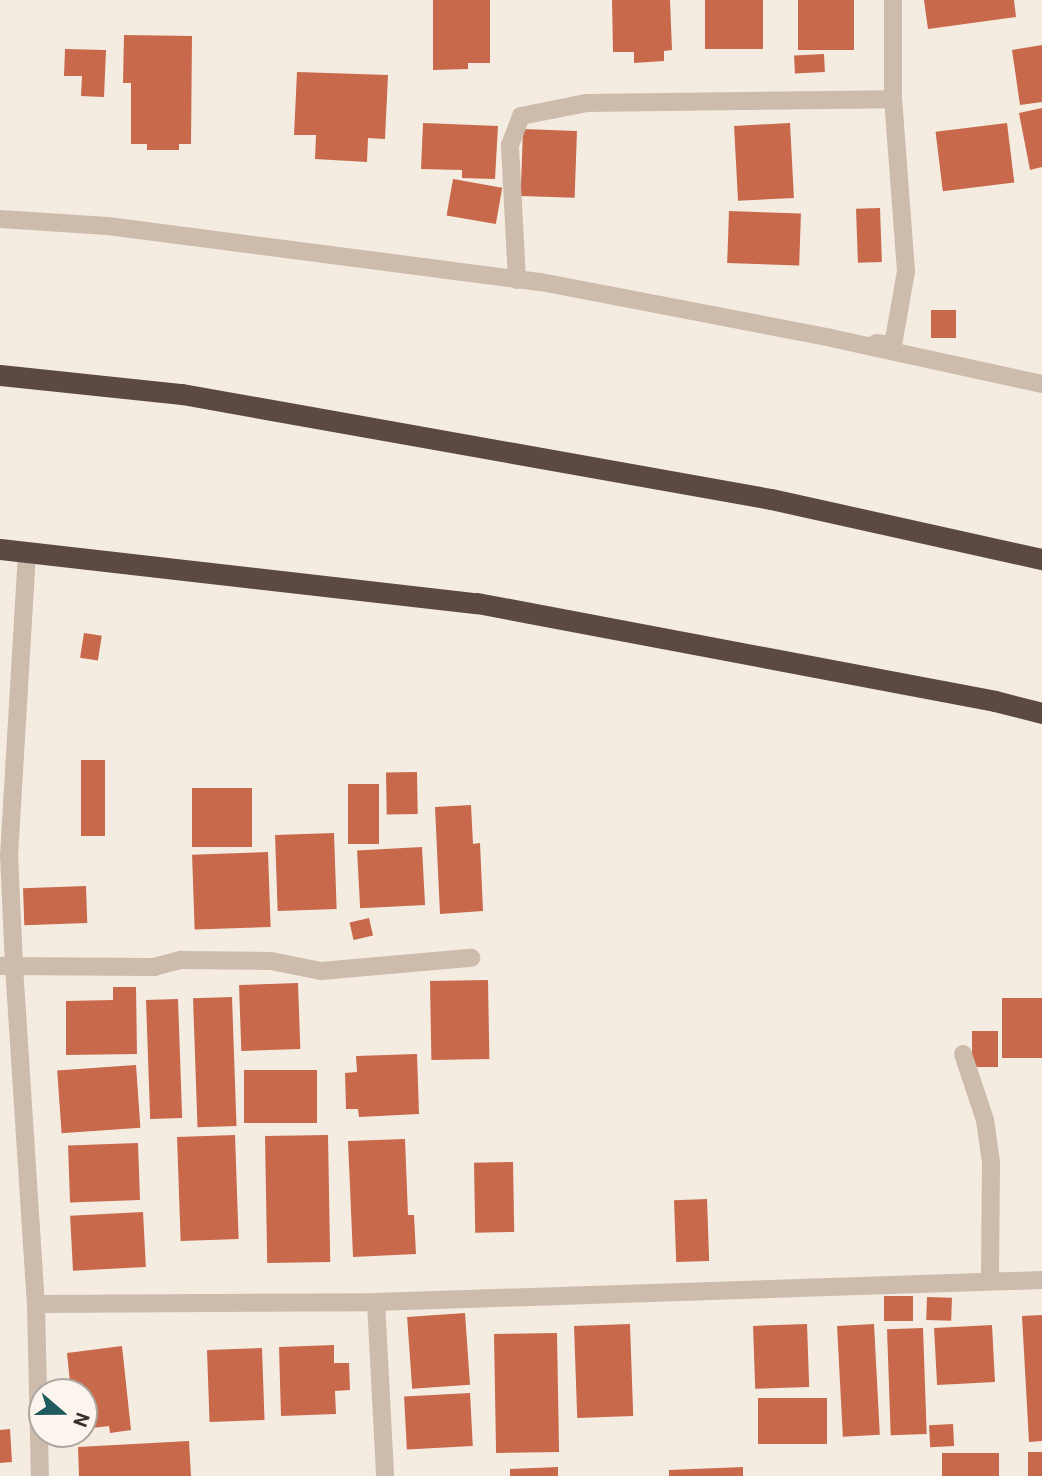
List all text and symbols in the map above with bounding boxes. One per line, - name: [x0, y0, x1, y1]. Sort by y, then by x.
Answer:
- north arrow: [28, 1378, 98, 1448]
- text: N: [68, 1409, 94, 1430]

